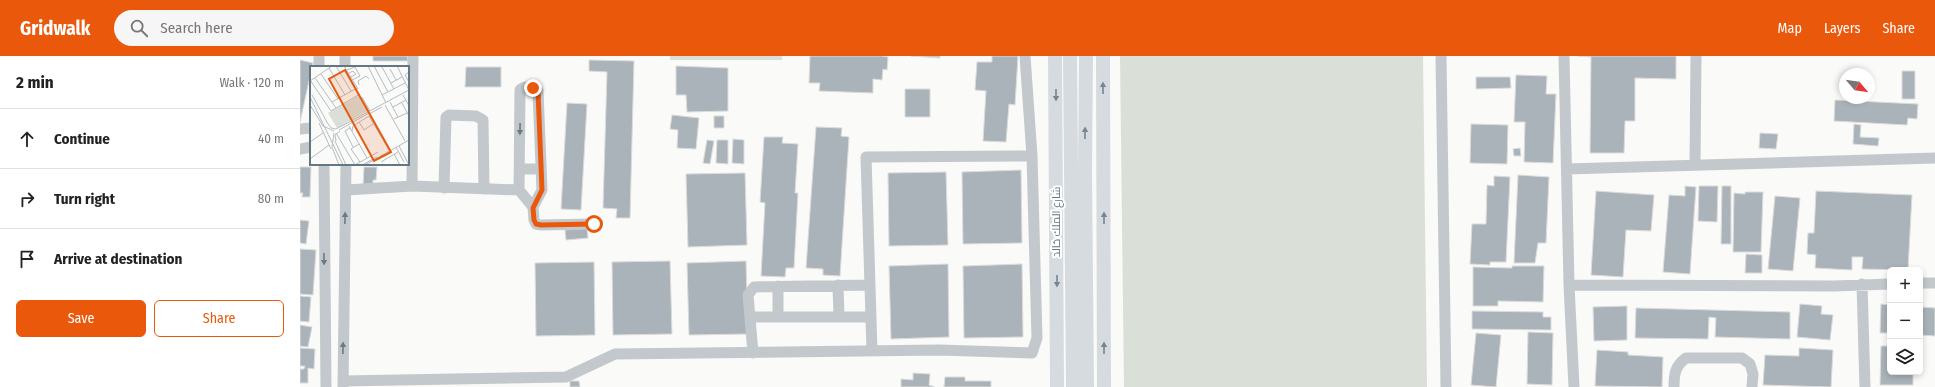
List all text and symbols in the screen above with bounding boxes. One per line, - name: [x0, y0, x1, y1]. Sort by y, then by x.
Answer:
- search box: [114, 10, 394, 46]
- text: Gridwalk: [20, 17, 90, 40]
- icon: search: [128, 17, 150, 39]
- text: Search here: [160, 19, 233, 37]
- text: Map: [1778, 20, 1802, 37]
- text: Layers: [1824, 20, 1860, 37]
- text: Share: [1882, 20, 1915, 37]
- inset map: [310, 66, 409, 165]
- north arrow: [1839, 68, 1875, 104]
- text: 2 min: [16, 72, 54, 93]
- text: Walk · 120 m: [219, 75, 284, 90]
- route end: [524, 79, 542, 97]
- one-way arrow: [1100, 81, 1106, 94]
- one-way arrow: [1053, 89, 1059, 102]
- one-way arrow: [516, 123, 523, 135]
- one-way arrow: [1082, 126, 1088, 139]
- icon: ahead: [16, 128, 38, 150]
- text: Continue: [54, 130, 110, 148]
- text: 40 m: [258, 131, 284, 146]
- street label: شارع الملك خالد: [1050, 187, 1064, 257]
- icon: right: [16, 188, 38, 210]
- text: Turn right: [54, 190, 115, 208]
- text: 80 m: [258, 191, 284, 206]
- one-way arrow: [342, 211, 348, 224]
- one-way arrow: [1101, 211, 1107, 224]
- route start: [585, 215, 603, 233]
- icon: arrive: [16, 248, 38, 270]
- text: Arrive at destination: [54, 250, 182, 268]
- one-way arrow: [321, 253, 327, 266]
- map controls: [1887, 267, 1923, 375]
- button: +: [1887, 267, 1923, 303]
- one-way arrow: [1054, 275, 1060, 288]
- button: Save: [16, 300, 146, 337]
- button: Share: [154, 300, 284, 337]
- button: −: [1887, 303, 1923, 339]
- button: layers: [1887, 339, 1923, 375]
- one-way arrow: [1101, 341, 1107, 354]
- one-way arrow: [340, 342, 347, 354]

